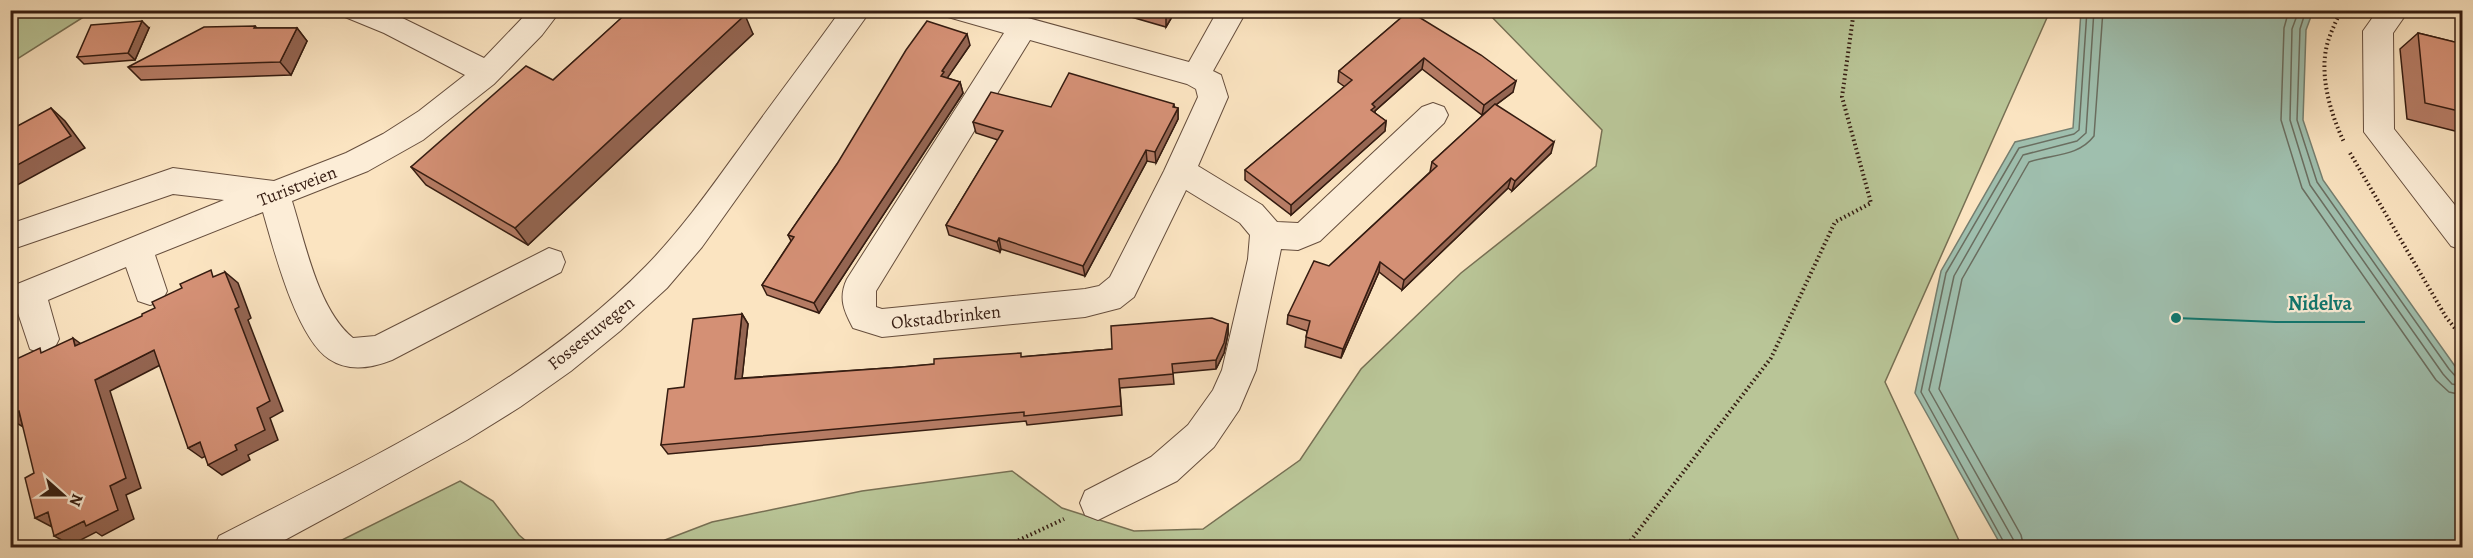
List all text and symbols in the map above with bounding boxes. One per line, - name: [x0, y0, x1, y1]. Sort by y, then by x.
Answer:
- street label: Turistveien: [254, 160, 340, 212]
- callout: Nidelva: [2276, 284, 2365, 322]
- street label: Fossestuvegen: [543, 290, 640, 375]
- text: Nidelva: [2288, 290, 2352, 317]
- street label: Okstadbrinken: [890, 299, 1002, 335]
- north arrow: [33, 465, 93, 525]
- text: N: [64, 491, 88, 510]

